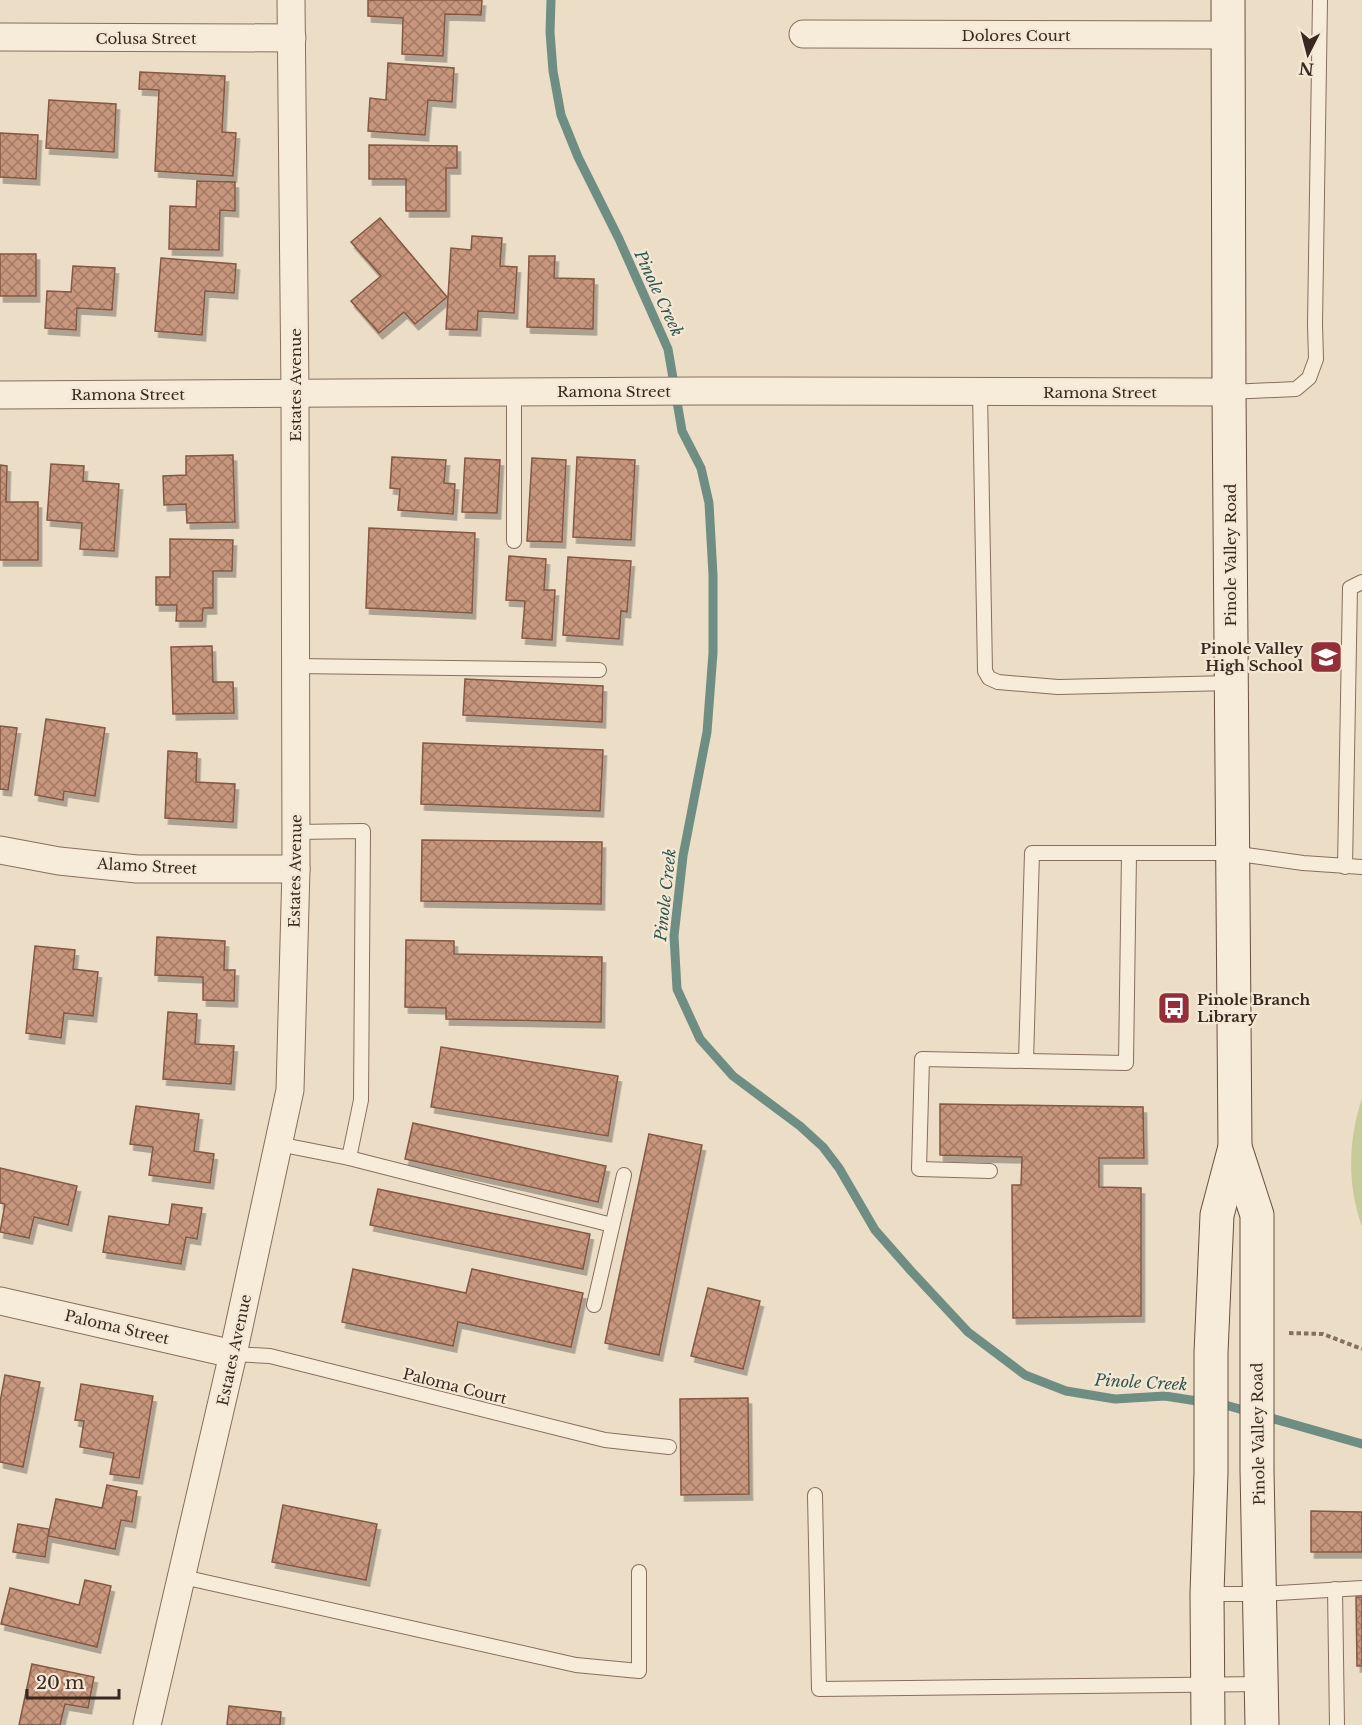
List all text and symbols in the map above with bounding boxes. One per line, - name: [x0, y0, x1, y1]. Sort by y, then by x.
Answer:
- north arrow: [1278, 24, 1338, 84]
- street label: Dolores Court: [961, 26, 1071, 45]
- street label: Colusa Street: [95, 29, 197, 48]
- text: N: [1298, 58, 1315, 80]
- water label: Pinole Creek: [630, 246, 688, 339]
- street label: Estates Avenue: [286, 328, 305, 442]
- street label: Ramona Street: [557, 382, 671, 401]
- street label: Ramona Street: [1043, 383, 1157, 402]
- street label: Ramona Street: [71, 385, 185, 404]
- street label: Pinole Valley Road: [1221, 484, 1240, 626]
- place label: Pinole Valley High School: [1200, 639, 1304, 675]
- school or university icon: Pinole Valley High School: [1308, 639, 1344, 675]
- street label: Estates Avenue: [285, 814, 305, 928]
- water label: Pinole Creek: [650, 848, 680, 943]
- street label: Alamo Street: [96, 854, 198, 878]
- bus stop icon: Pinole Branch Library: [1156, 990, 1192, 1026]
- place label: Pinole Branch Library: [1197, 990, 1310, 1026]
- street label: Estates Avenue: [213, 1292, 255, 1408]
- street label: Paloma Street: [63, 1306, 171, 1348]
- street label: Pinole Valley Road: [1247, 1362, 1269, 1506]
- street label: Paloma Court: [401, 1364, 509, 1408]
- water label: Pinole Creek: [1093, 1370, 1188, 1394]
- scale bar: [27, 1662, 118, 1700]
- text: 20 m: [36, 1672, 84, 1694]

